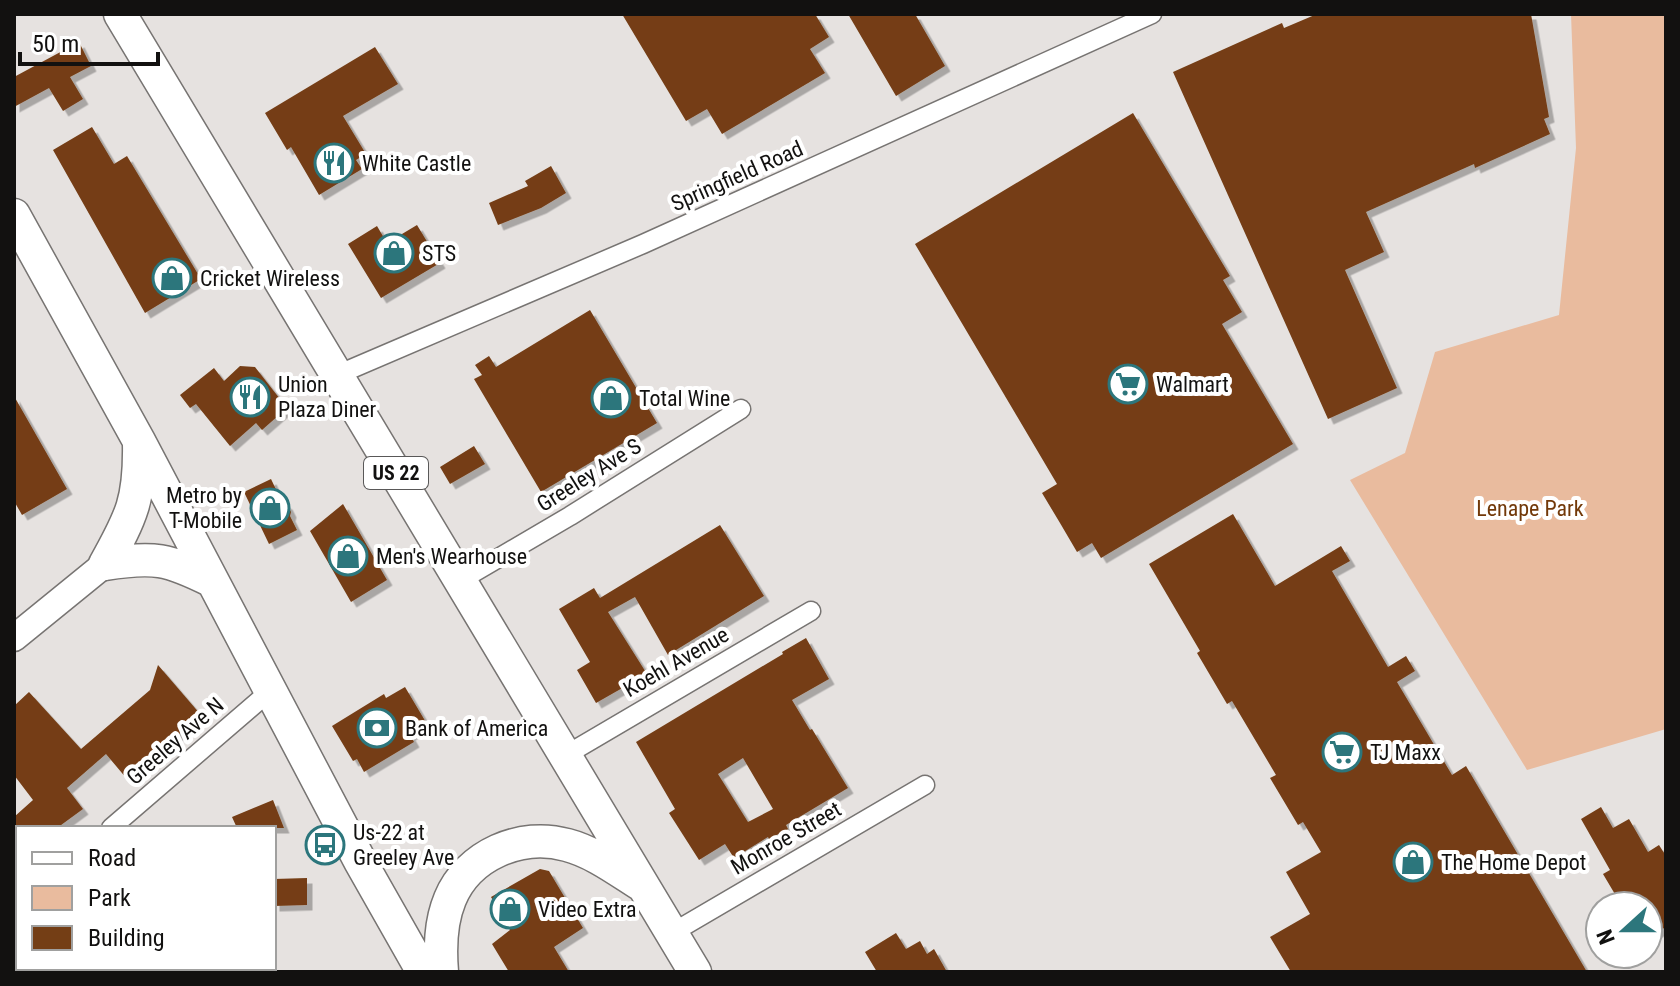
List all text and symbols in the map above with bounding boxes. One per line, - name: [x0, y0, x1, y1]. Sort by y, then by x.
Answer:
- scale bar: [20, 16, 158, 66]
- text: 50 m: [32, 30, 79, 58]
- street label: Springfield Road: [667, 136, 807, 216]
- restaurant icon: White Castle: [313, 142, 355, 184]
- place label: White Castle: [362, 151, 471, 176]
- shop icon: STS: [373, 232, 415, 274]
- place label: STS: [422, 241, 456, 266]
- shop icon: Cricket Wireless: [151, 257, 193, 299]
- place label: Cricket Wireless: [200, 266, 340, 291]
- supermarket icon: Walmart: [1107, 363, 1149, 405]
- place label: Union Plaza Diner: [278, 372, 377, 422]
- place label: Walmart: [1156, 372, 1229, 397]
- restaurant icon: Union Plaza Diner: [229, 376, 271, 418]
- shop icon: Total Wine: [590, 377, 632, 419]
- place label: Total Wine: [639, 386, 730, 411]
- street label: Greeley Ave S: [532, 433, 646, 517]
- road number: US 22: [364, 457, 428, 489]
- place label: Metro by T-Mobile: [166, 483, 242, 533]
- shop icon: Metro by T-Mobile: [249, 487, 291, 529]
- park label: Lenape Park: [1476, 496, 1584, 521]
- shop icon: Men's Wearhouse: [327, 535, 369, 577]
- place label: Men's Wearhouse: [376, 544, 527, 569]
- street label: Koehl Avenue: [619, 622, 733, 702]
- street label: Greeley Ave N: [122, 692, 228, 790]
- bank icon: Bank of America: [356, 707, 398, 749]
- place label: Bank of America: [405, 716, 548, 741]
- supermarket icon: TJ Maxx: [1321, 731, 1363, 773]
- place label: TJ Maxx: [1370, 740, 1441, 765]
- street label: Monroe Street: [727, 796, 845, 880]
- place label: Us-22 at Greeley Ave: [353, 820, 454, 870]
- bus stop icon: Us-22 at Greeley Ave: [304, 824, 346, 866]
- legend: [16, 826, 276, 970]
- shop icon: The Home Depot: [1392, 841, 1434, 883]
- text: Road: [88, 844, 136, 872]
- place label: The Home Depot: [1441, 850, 1586, 875]
- text: Park: [88, 884, 131, 912]
- shop icon: Video Extra: [489, 888, 531, 930]
- north arrow: [1584, 890, 1664, 970]
- place label: Video Extra: [538, 897, 637, 922]
- text: Building: [88, 924, 165, 952]
- text: N: [1592, 926, 1620, 948]

